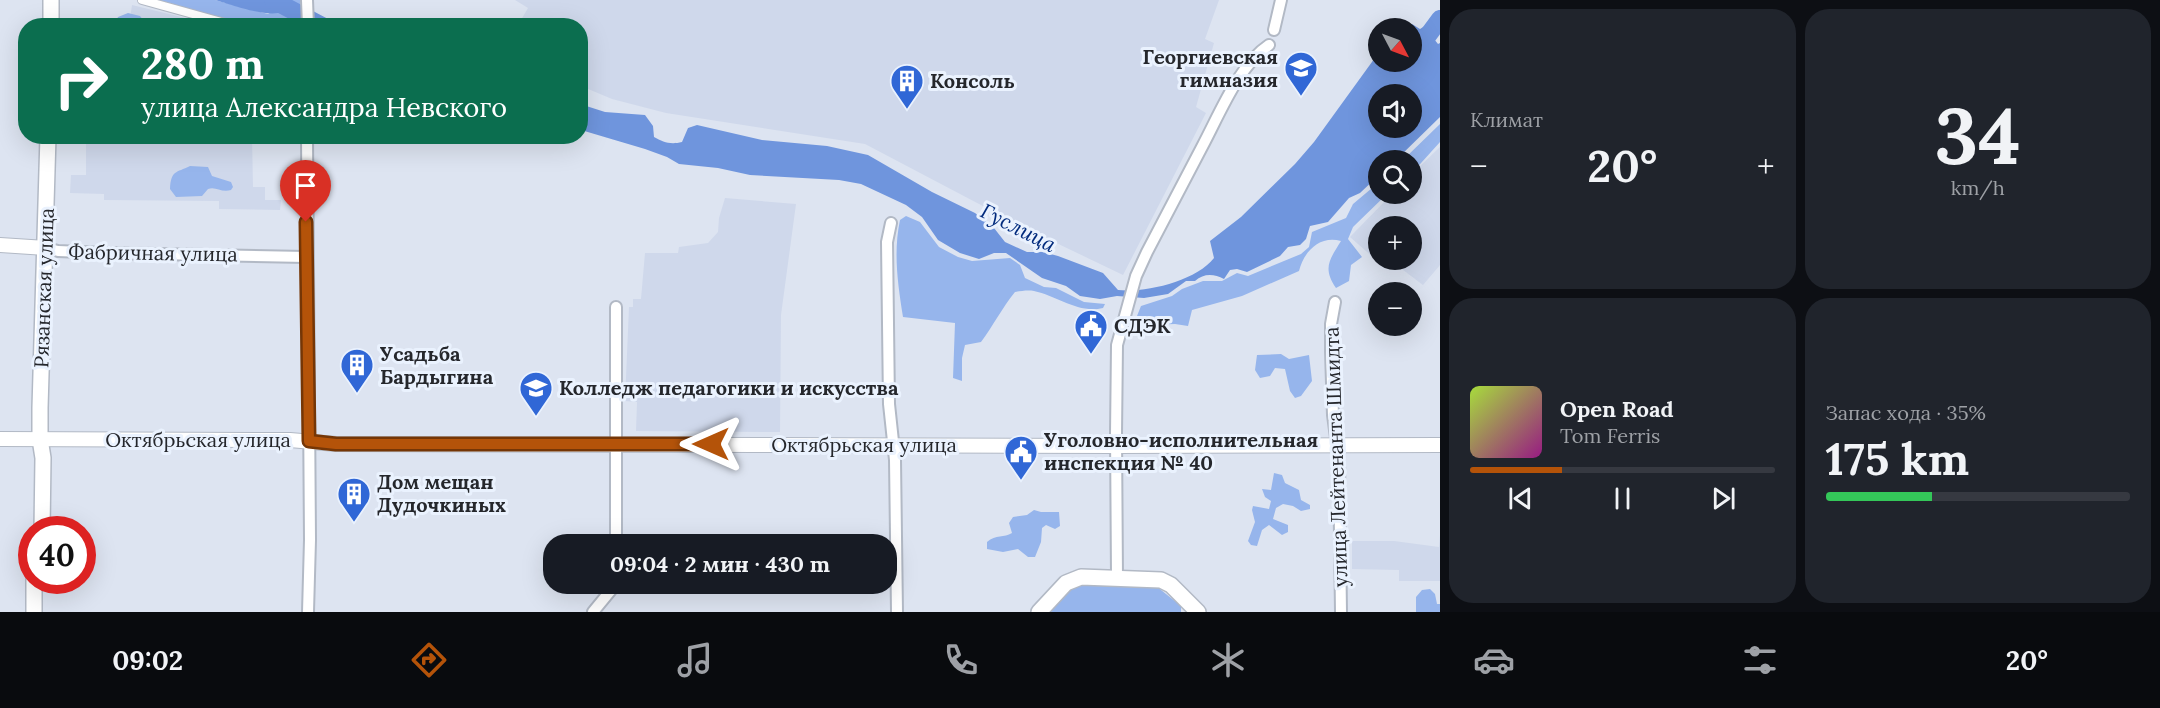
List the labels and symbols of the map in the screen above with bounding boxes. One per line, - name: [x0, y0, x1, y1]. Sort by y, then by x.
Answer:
- north arrow: [1368, 18, 1422, 72]
- place label: Георгиевская гимназия: [1143, 44, 1278, 92]
- school or university icon: Георгиевская гимназия: [1283, 50, 1319, 97]
- building icon: Консоль: [889, 63, 925, 110]
- place label: Консоль: [930, 68, 1015, 93]
- pin: [280, 160, 331, 222]
- water label: Гуслица: [976, 197, 1061, 258]
- street label: Рязанская улица: [28, 207, 59, 369]
- street label: Фабричная улица: [68, 239, 238, 266]
- public building icon: СДЭК: [1073, 308, 1109, 355]
- place label: СДЭК: [1114, 313, 1171, 338]
- street label: улица Лейтенанта Шмидта: [1318, 326, 1353, 588]
- place label: Усадьба Бардыгина: [380, 341, 494, 389]
- building icon: Усадьба Бардыгина: [339, 347, 375, 394]
- school or university icon: Колледж педагогики и искусства: [518, 370, 554, 417]
- place label: Колледж педагогики и искусства: [559, 375, 899, 400]
- position arrow: [679, 412, 743, 476]
- street label: Октябрьская улица: [105, 427, 291, 452]
- place label: Уголовно-исполнительная инспекция № 40: [1044, 427, 1318, 475]
- street label: Октябрьская улица: [771, 432, 957, 457]
- public building icon: Уголовно-исполнительная инспекция № 40: [1003, 434, 1039, 481]
- place label: Дом мещан Дудочкиных: [377, 469, 506, 517]
- building icon: Дом мещан Дудочкиных: [336, 476, 372, 523]
- speed limit sign: 40: [18, 516, 96, 594]

